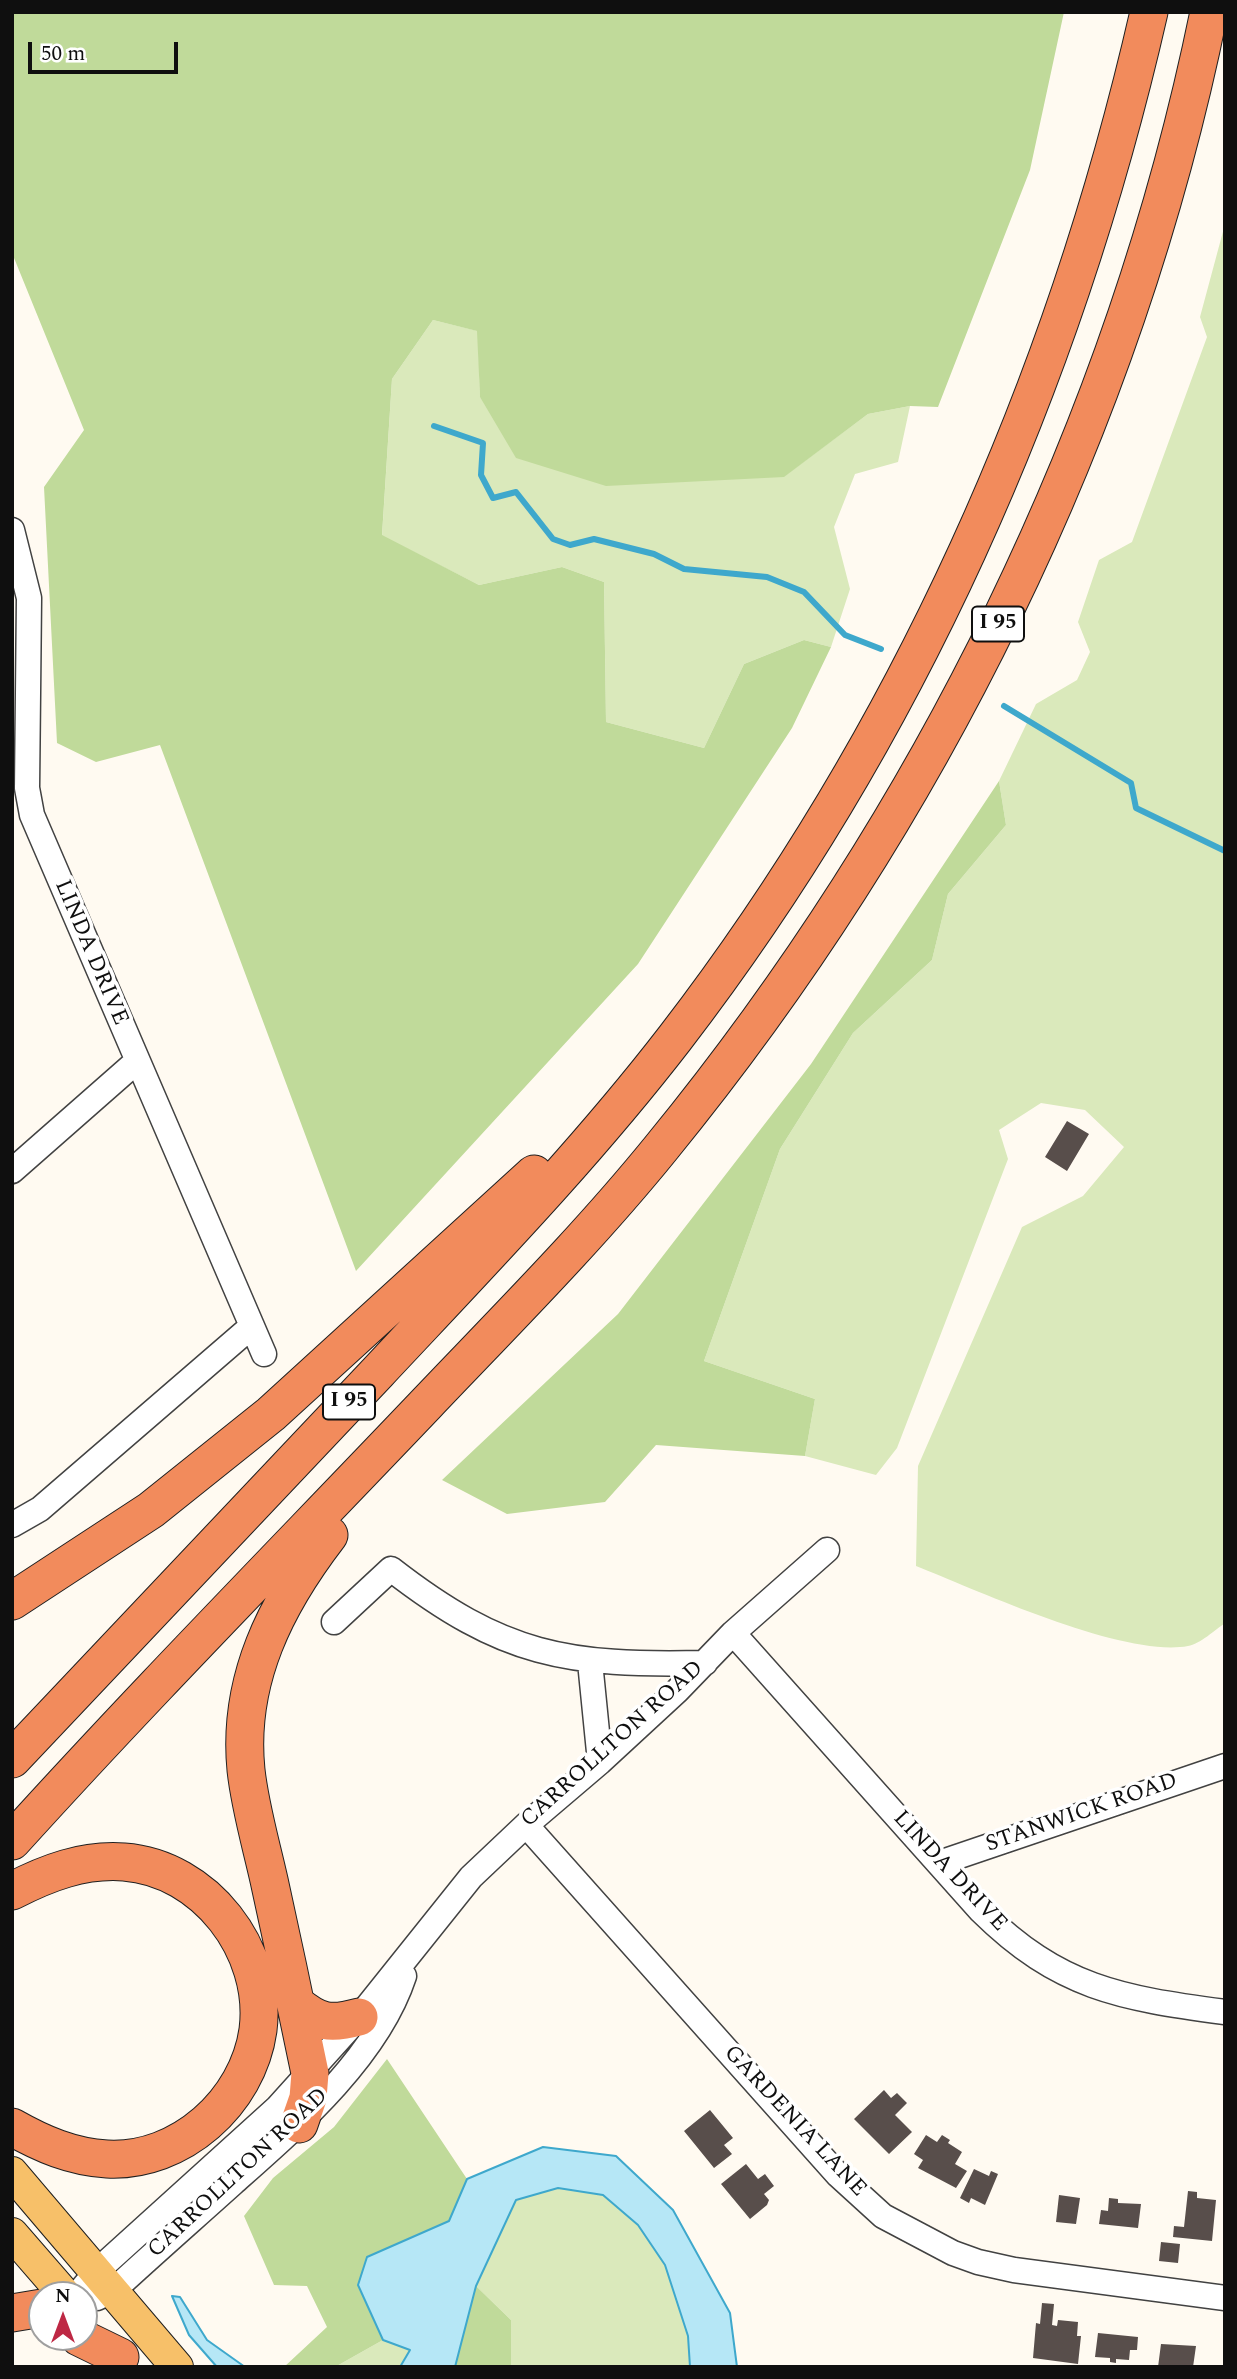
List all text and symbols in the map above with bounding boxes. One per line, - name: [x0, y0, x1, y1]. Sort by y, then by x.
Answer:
- scale bar: [32, 28, 182, 72]
- text: 50 m: [41, 38, 85, 70]
- road number: I 95: [972, 606, 1024, 642]
- street label: LINDA DRIVE: [47, 876, 133, 1030]
- road number: I 95: [323, 1384, 375, 1420]
- street label: CARROLLTON ROAD: [516, 1656, 710, 1834]
- street label: STANWICK ROAD: [982, 1768, 1182, 1860]
- street label: LINDA DRIVE: [886, 1806, 1012, 1938]
- street label: GARDENIA LANE: [717, 2041, 871, 2203]
- street label: CARROLLTON ROAD: [143, 2083, 335, 2265]
- north arrow: [28, 2281, 98, 2351]
- text: N: [55, 2282, 71, 2311]

